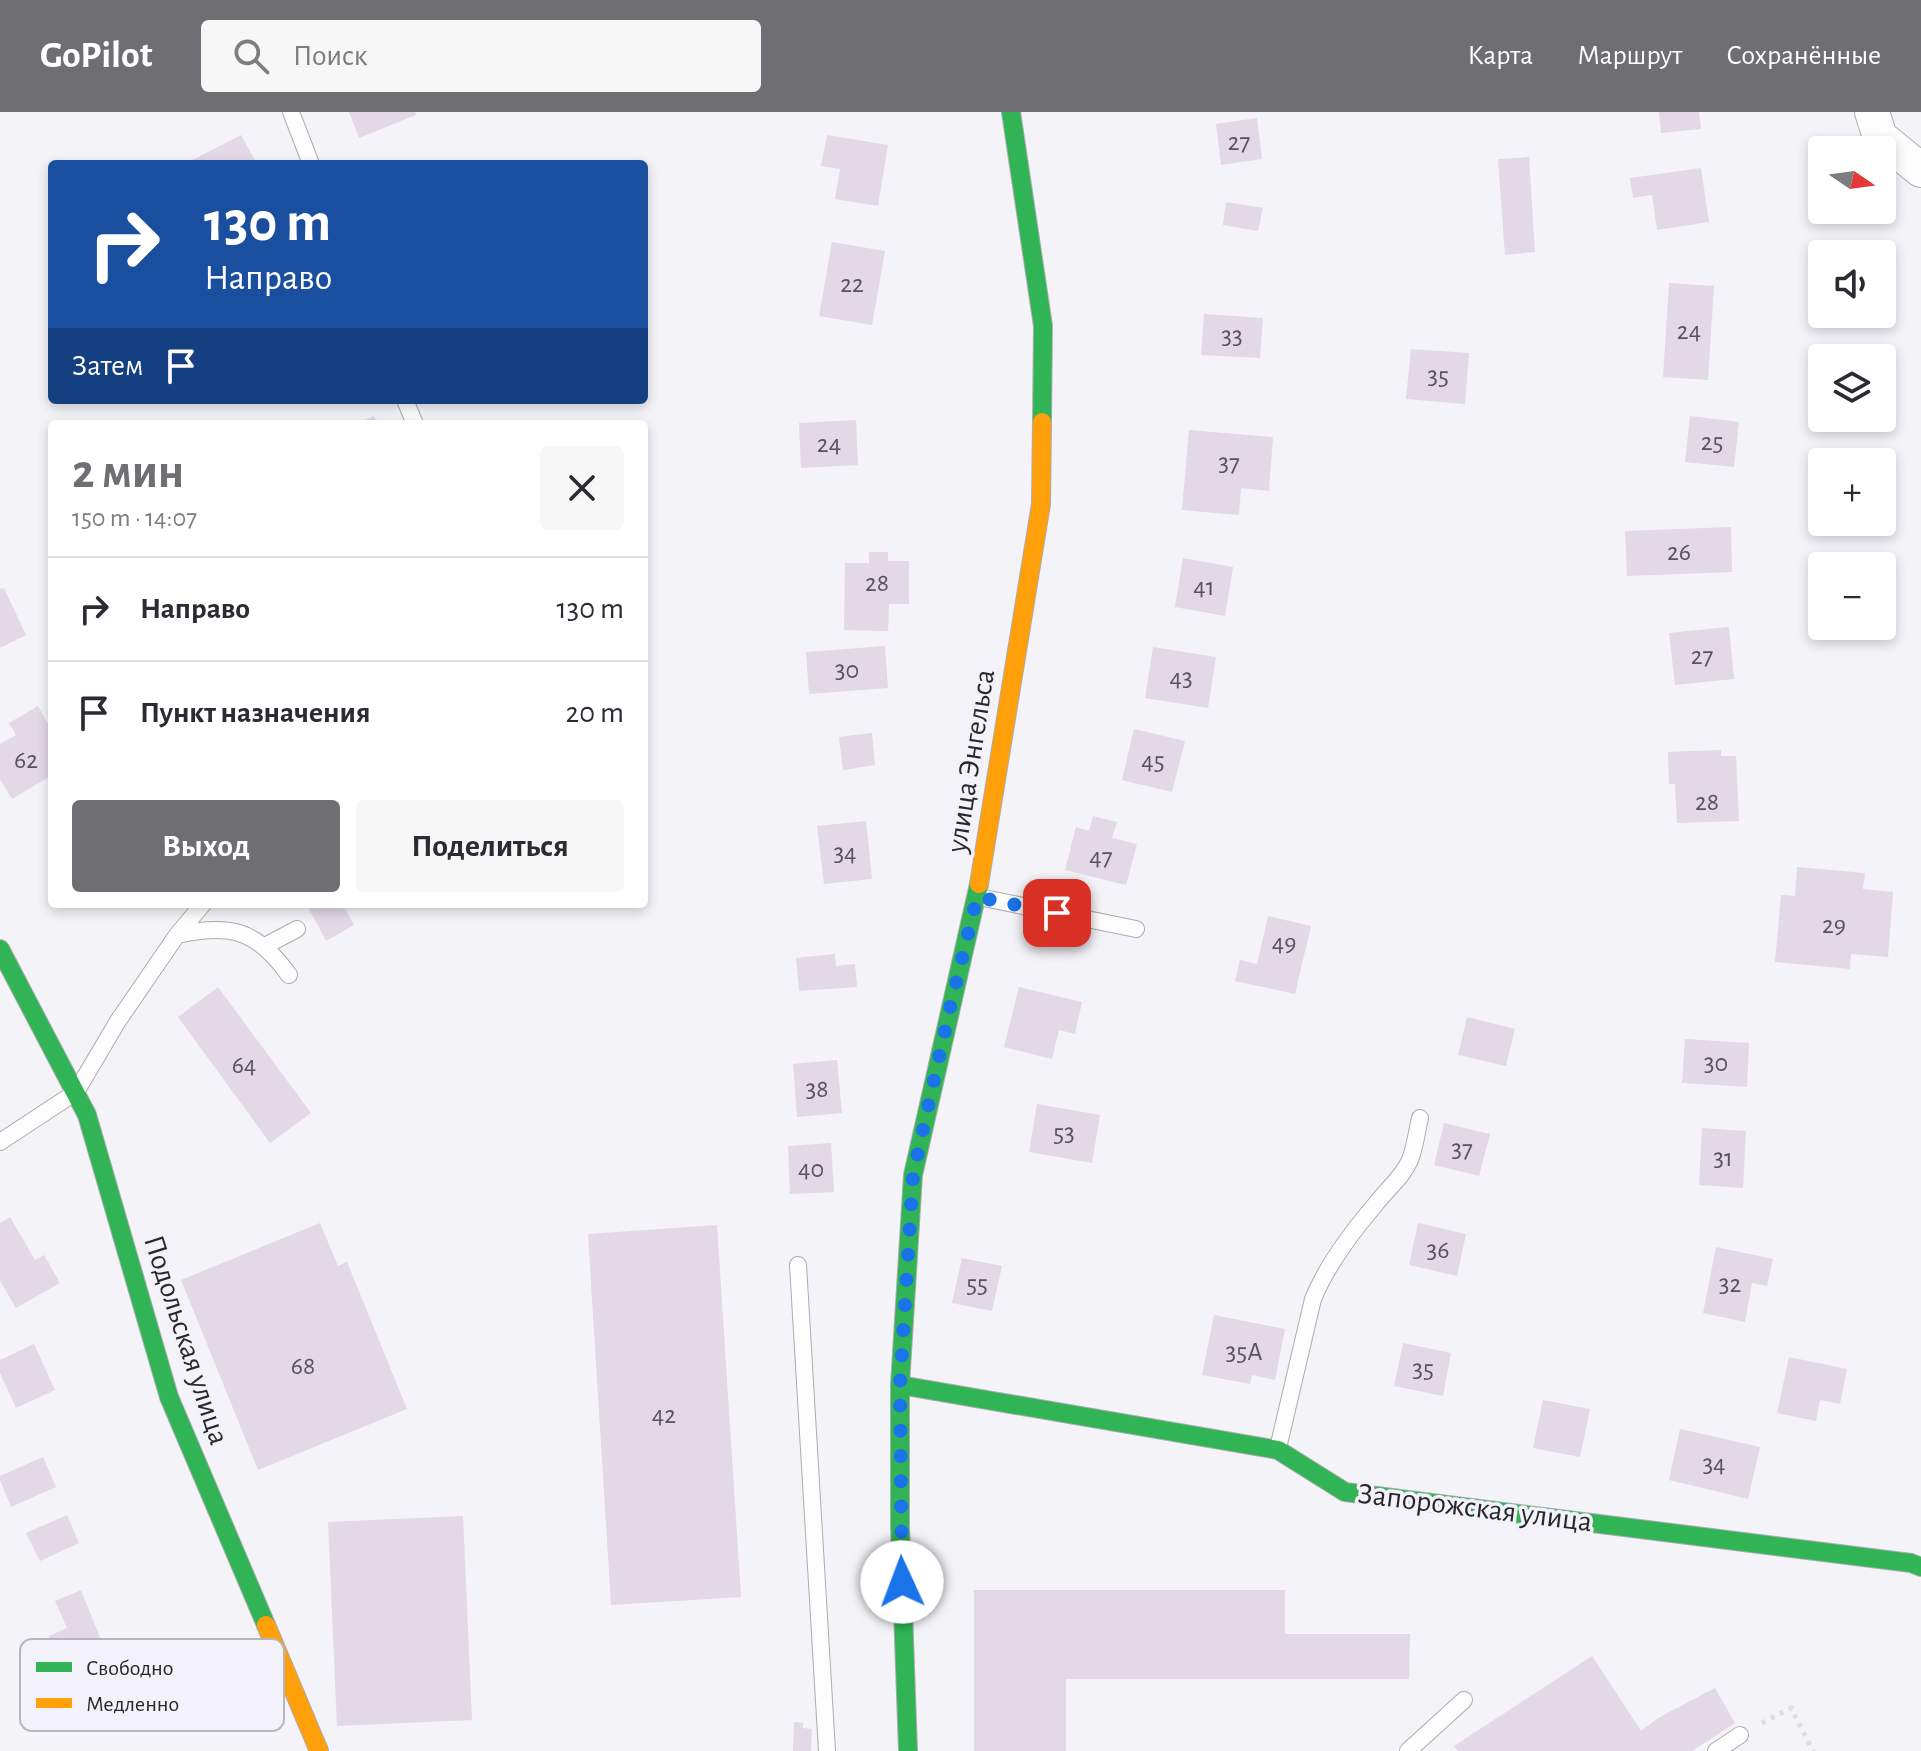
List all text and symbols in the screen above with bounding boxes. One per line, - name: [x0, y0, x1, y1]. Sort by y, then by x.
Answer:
- search box: [201, 20, 761, 92]
- icon: search: [229, 34, 273, 78]
- text: GoPilot: [40, 37, 153, 75]
- text: Поиск: [293, 41, 368, 71]
- text: Карта: [1467, 42, 1533, 70]
- text: Маршрут: [1577, 42, 1682, 70]
- text: Сохранённые: [1726, 42, 1881, 70]
- house number: 27: [1228, 129, 1250, 155]
- north arrow: [1808, 136, 1896, 224]
- map controls: [1808, 136, 1896, 640]
- icon: right: [72, 192, 176, 296]
- text: 130 m: [204, 195, 331, 251]
- button: sound: [1808, 240, 1896, 328]
- text: Направо: [204, 260, 332, 296]
- house number: 22: [840, 271, 864, 297]
- house number: 24: [1677, 318, 1701, 344]
- house number: 33: [1221, 323, 1243, 349]
- icon: arrive: [159, 344, 203, 388]
- button: layers: [1808, 344, 1896, 432]
- text: Затем: [72, 351, 143, 381]
- house number: 35: [1427, 363, 1449, 389]
- house number: 25: [1701, 429, 1723, 455]
- house number: 24: [817, 431, 841, 457]
- button: close: [540, 446, 624, 530]
- button: +: [1808, 448, 1896, 536]
- text: 2 мин: [72, 449, 184, 497]
- house number: 37: [1218, 450, 1240, 476]
- text: 150 m · 14:07: [72, 505, 197, 531]
- house number: 26: [1667, 539, 1691, 565]
- button: −: [1808, 552, 1896, 640]
- house number: 28: [865, 570, 889, 596]
- house number: 41: [1193, 574, 1215, 600]
- icon: right: [72, 587, 116, 631]
- text: Направо: [140, 594, 250, 624]
- text: 130 m: [557, 594, 624, 624]
- house number: 27: [1691, 643, 1713, 669]
- house number: 30: [835, 657, 859, 683]
- house number: 43: [1169, 665, 1193, 691]
- street label: улица Энгельса: [942, 667, 1000, 856]
- icon: arrive: [72, 691, 116, 735]
- text: Пункт назначения: [140, 698, 371, 728]
- text: 20 m: [566, 698, 624, 728]
- house number: 62: [14, 747, 38, 773]
- house number: 45: [1141, 748, 1165, 774]
- house number: 28: [1695, 789, 1719, 815]
- button: Выход: [72, 800, 340, 892]
- button: Поделиться: [356, 800, 624, 892]
- house number: 34: [833, 840, 857, 866]
- house number: 47: [1089, 844, 1113, 870]
- pin: [1023, 879, 1091, 947]
- icon: arrive: [1035, 891, 1079, 935]
- house number: 29: [1822, 912, 1846, 938]
- house number: 49: [1272, 930, 1296, 956]
- house number: 30: [1704, 1050, 1728, 1076]
- house number: 64: [232, 1052, 256, 1078]
- house number: 38: [805, 1076, 829, 1102]
- house number: 53: [1053, 1120, 1075, 1146]
- house number: 37: [1451, 1136, 1473, 1162]
- house number: 31: [1713, 1145, 1733, 1171]
- house number: 40: [798, 1156, 824, 1182]
- street label: Подольская улица: [138, 1232, 234, 1448]
- house number: 36: [1427, 1237, 1449, 1263]
- house number: 55: [966, 1271, 988, 1297]
- house number: 32: [1719, 1271, 1741, 1297]
- house number: 35А: [1226, 1339, 1262, 1365]
- house number: 68: [291, 1353, 315, 1379]
- house number: 35: [1412, 1356, 1434, 1382]
- house number: 42: [652, 1402, 676, 1428]
- house number: 34: [1702, 1451, 1726, 1477]
- street label: Запорожская улица: [1356, 1479, 1594, 1537]
- position arrow: [860, 1540, 944, 1624]
- legend: [20, 1639, 284, 1731]
- text: Свободно: [86, 1657, 174, 1679]
- text: Медленно: [86, 1693, 179, 1715]

